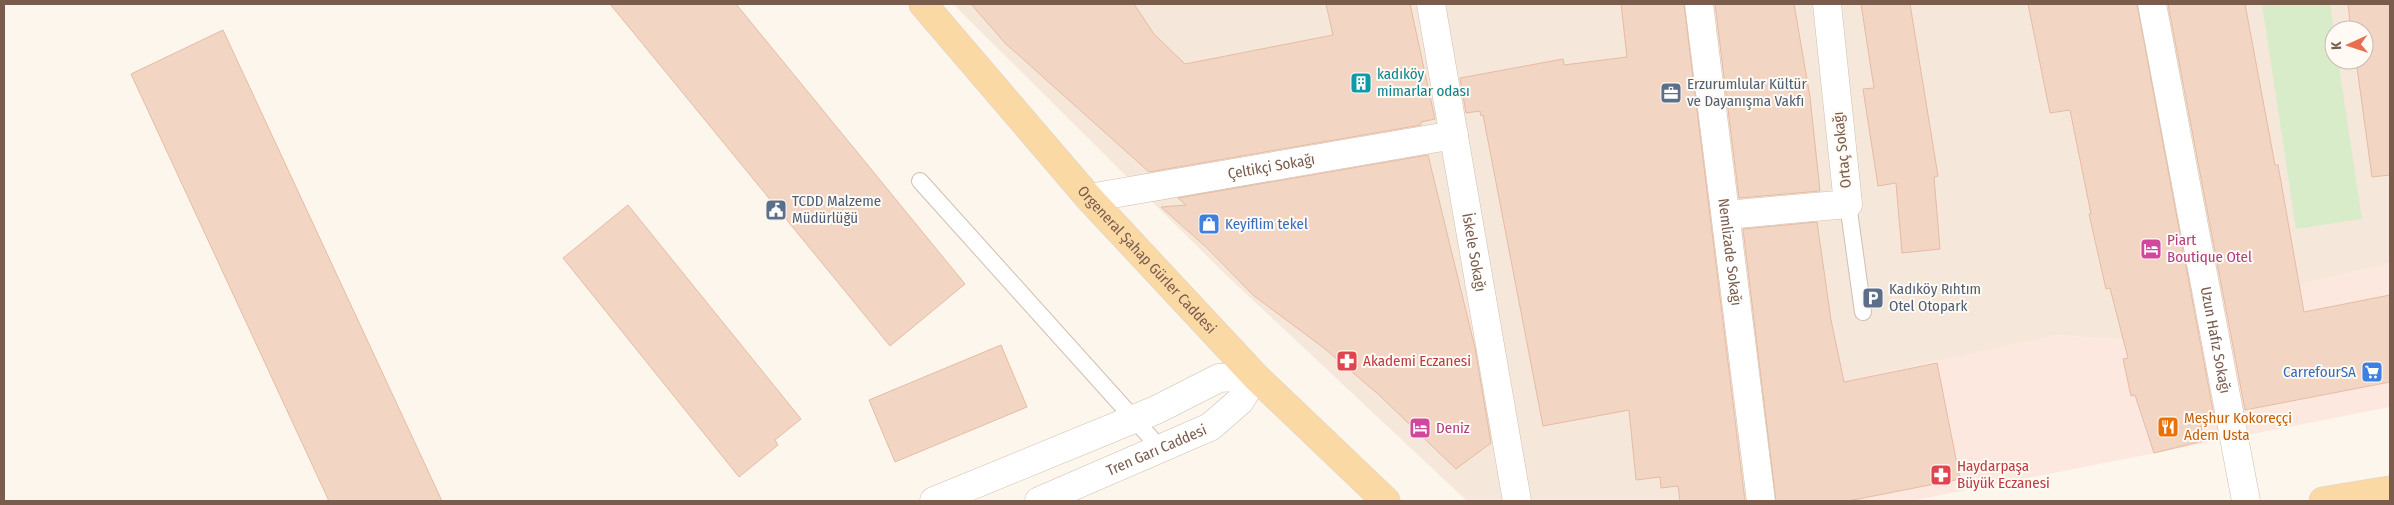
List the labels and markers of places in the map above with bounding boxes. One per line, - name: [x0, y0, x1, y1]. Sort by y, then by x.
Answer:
- place label: kadıköy mimarlar odası: [1377, 65, 1470, 100]
- building icon: kadıköy mimarlar odası: [1349, 71, 1373, 95]
- place label: Erzurumlular Kültür ve Dayanışma Vakfı: [1687, 75, 1807, 110]
- office icon: Erzurumlular Kültür ve Dayanışma Vakfı: [1659, 81, 1683, 105]
- place label: TCDD Malzeme Müdürlüğü: [792, 192, 881, 227]
- public building icon: TCDD Malzeme Müdürlüğü: [764, 198, 788, 222]
- shop icon: Keyiflim tekel: [1197, 212, 1221, 236]
- place label: Keyiflim tekel: [1225, 215, 1308, 233]
- place label: Piart Boutique Otel: [2167, 231, 2252, 266]
- hotel icon: Piart Boutique Otel: [2139, 237, 2163, 261]
- place label: Kadıköy Rıhtım Otel Otopark: [1889, 280, 1981, 315]
- parking icon: Kadıköy Rıhtım Otel Otopark: [1861, 286, 1885, 310]
- pharmacy icon: Akademi Eczanesi: [1335, 349, 1359, 373]
- place label: Akademi Eczanesi: [1363, 352, 1471, 370]
- supermarket icon: CarrefourSA: [2360, 360, 2384, 384]
- place label: CarrefourSA: [2283, 363, 2356, 381]
- place label: Meşhur Kokoreççi Adem Usta: [2184, 409, 2292, 444]
- restaurant icon: Meşhur Kokoreççi Adem Usta: [2156, 415, 2180, 439]
- hotel icon: Deniz: [1408, 416, 1432, 440]
- place label: Deniz: [1436, 419, 1470, 437]
- place label: Haydarpaşa Büyük Eczanesi: [1957, 457, 2050, 492]
- pharmacy icon: Haydarpaşa Büyük Eczanesi: [1929, 463, 1953, 487]

